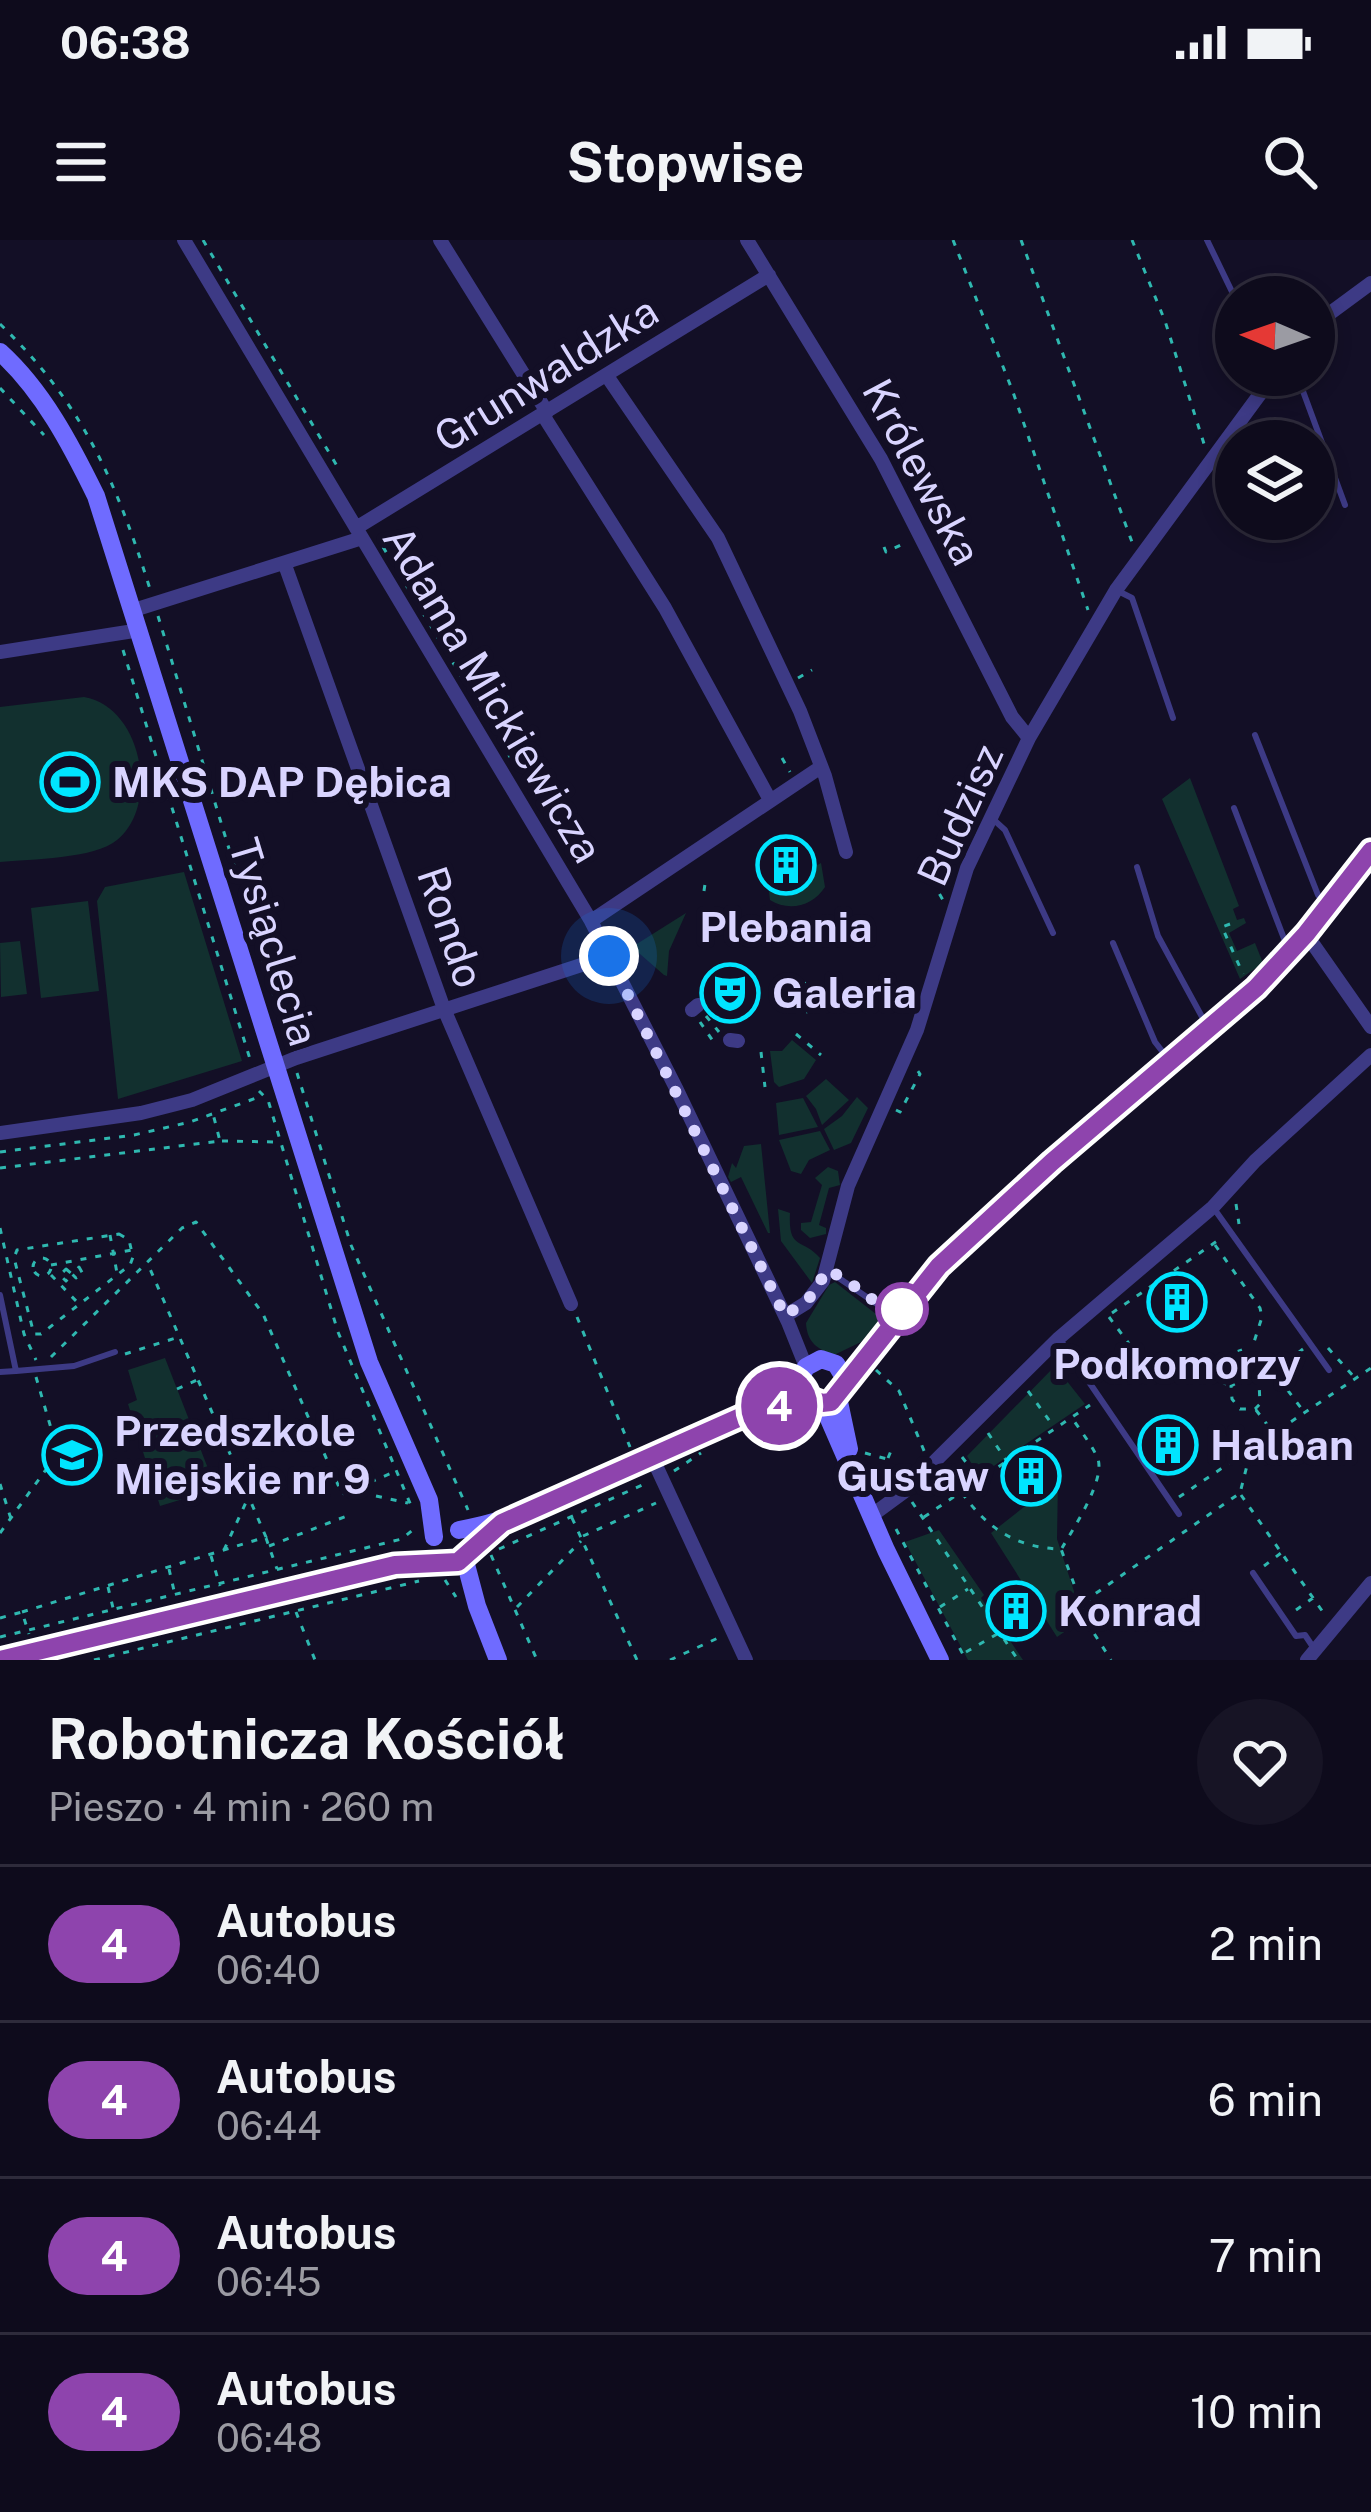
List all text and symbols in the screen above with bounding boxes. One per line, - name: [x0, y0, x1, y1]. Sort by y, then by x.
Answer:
- text: 06:38: [60, 16, 191, 69]
- icon: menu: [48, 129, 114, 195]
- icon: search: [1257, 129, 1323, 195]
- text: Stopwise: [567, 131, 804, 194]
- north arrow: [1215, 276, 1335, 396]
- map controls: [1215, 276, 1335, 540]
- street label: Grunwaldzka: [425, 285, 666, 462]
- street label: Królewska: [853, 370, 992, 573]
- button: layers: [1215, 420, 1335, 540]
- street label: Adama Mickiewicza: [374, 517, 613, 871]
- street label: Budzisz: [907, 737, 1012, 893]
- sports icon: MKS DAP Dębica: [39, 751, 101, 813]
- place label: MKS DAP Dębica: [112, 757, 452, 806]
- street label: Tysiąclecia: [220, 832, 329, 1051]
- building icon: Plebania: [755, 834, 817, 896]
- street label: Rondo: [408, 860, 495, 994]
- place label: Plebania: [699, 902, 873, 951]
- your location: [579, 926, 639, 986]
- theatre icon: Galeria: [699, 962, 761, 1024]
- place label: Galeria: [772, 968, 917, 1017]
- building icon: Podkomorzy: [1146, 1271, 1208, 1333]
- unlabelled marker: [877, 1284, 927, 1334]
- place label: Podkomorzy: [1053, 1339, 1301, 1388]
- line badge: 4: [740, 1367, 818, 1445]
- text: 4: [765, 1381, 793, 1430]
- place label: Przedszkole Miejskie nr 9: [114, 1406, 371, 1503]
- building icon: Halban: [1137, 1414, 1199, 1476]
- place label: Halban: [1210, 1420, 1354, 1469]
- school or university icon: Przedszkole Miejskie nr 9: [41, 1424, 103, 1486]
- building icon: Gustaw: [1000, 1445, 1062, 1507]
- place label: Gustaw: [837, 1451, 989, 1500]
- building icon: Konrad: [985, 1580, 1047, 1642]
- place label: Konrad: [1058, 1586, 1202, 1635]
- button: heart: [1197, 1699, 1323, 1825]
- text: Robotnicza Kościół: [48, 1705, 565, 1772]
- text: Pieszo · 4 min · 260 m: [48, 1784, 434, 1830]
- text: Autobus: [216, 1894, 397, 1947]
- text: 2 min: [1209, 1917, 1323, 1970]
- text: 4: [100, 1919, 128, 1968]
- text: 06:40: [216, 1947, 321, 1993]
- text: Autobus: [216, 2050, 397, 2103]
- text: 6 min: [1208, 2073, 1323, 2126]
- text: 4: [100, 2075, 128, 2124]
- text: 06:44: [216, 2103, 321, 2149]
- text: Autobus: [216, 2206, 397, 2259]
- text: 7 min: [1209, 2229, 1323, 2282]
- text: 4: [100, 2231, 128, 2280]
- text: 06:45: [216, 2259, 322, 2305]
- text: Autobus: [216, 2362, 397, 2415]
- text: 10 min: [1190, 2385, 1323, 2438]
- text: 4: [100, 2387, 128, 2436]
- text: 06:48: [216, 2415, 322, 2461]

